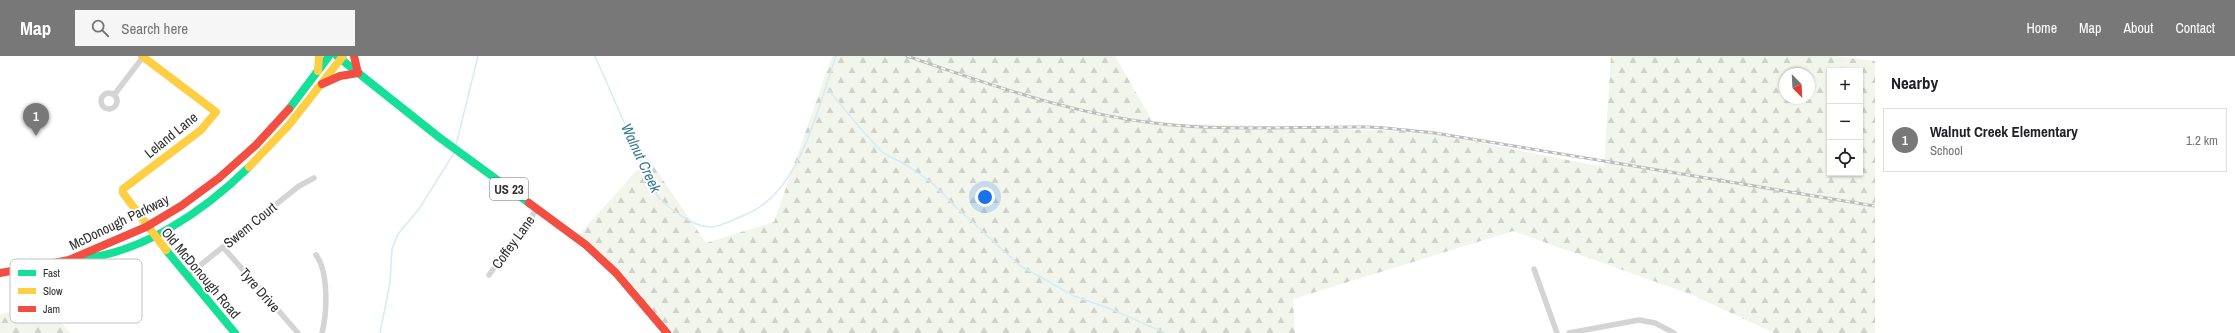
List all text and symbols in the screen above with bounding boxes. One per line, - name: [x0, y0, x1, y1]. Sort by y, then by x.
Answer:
- search box: [75, 10, 355, 46]
- text: Map: [20, 15, 51, 41]
- icon: search: [89, 17, 111, 39]
- text: Search here: [121, 18, 188, 39]
- text: Home: [2026, 19, 2057, 37]
- text: Map: [2079, 19, 2101, 37]
- text: About: [2123, 19, 2153, 37]
- text: Contact: [2175, 19, 2215, 37]
- north arrow: [1779, 68, 1815, 104]
- map controls: [1827, 68, 1863, 176]
- button: +: [1827, 68, 1863, 104]
- text: Nearby: [1891, 71, 1938, 94]
- pin: 1: [23, 103, 49, 136]
- button: −: [1827, 104, 1863, 140]
- street label: Leland Lane: [141, 108, 201, 162]
- water label: Walnut Creek: [616, 120, 667, 197]
- text: Walnut Creek Elementary: [1930, 121, 2078, 142]
- text: 1: [1902, 132, 1908, 149]
- text: 1.2 km: [2186, 132, 2218, 149]
- button: locate: [1827, 140, 1863, 176]
- text: School: [1930, 142, 1963, 159]
- road number: US 23: [490, 178, 528, 200]
- your location: [975, 187, 995, 207]
- street label: McDonough Parkway: [66, 190, 172, 254]
- street label: Swem Court: [220, 198, 280, 252]
- street label: Coffey Lane: [488, 212, 538, 272]
- street label: Old McDonough Road: [158, 224, 244, 322]
- legend: [10, 259, 142, 323]
- street label: Tyre Drive: [236, 264, 284, 316]
- text: Fast: [43, 266, 61, 280]
- text: Slow: [43, 284, 63, 298]
- text: Jam: [43, 302, 60, 316]

